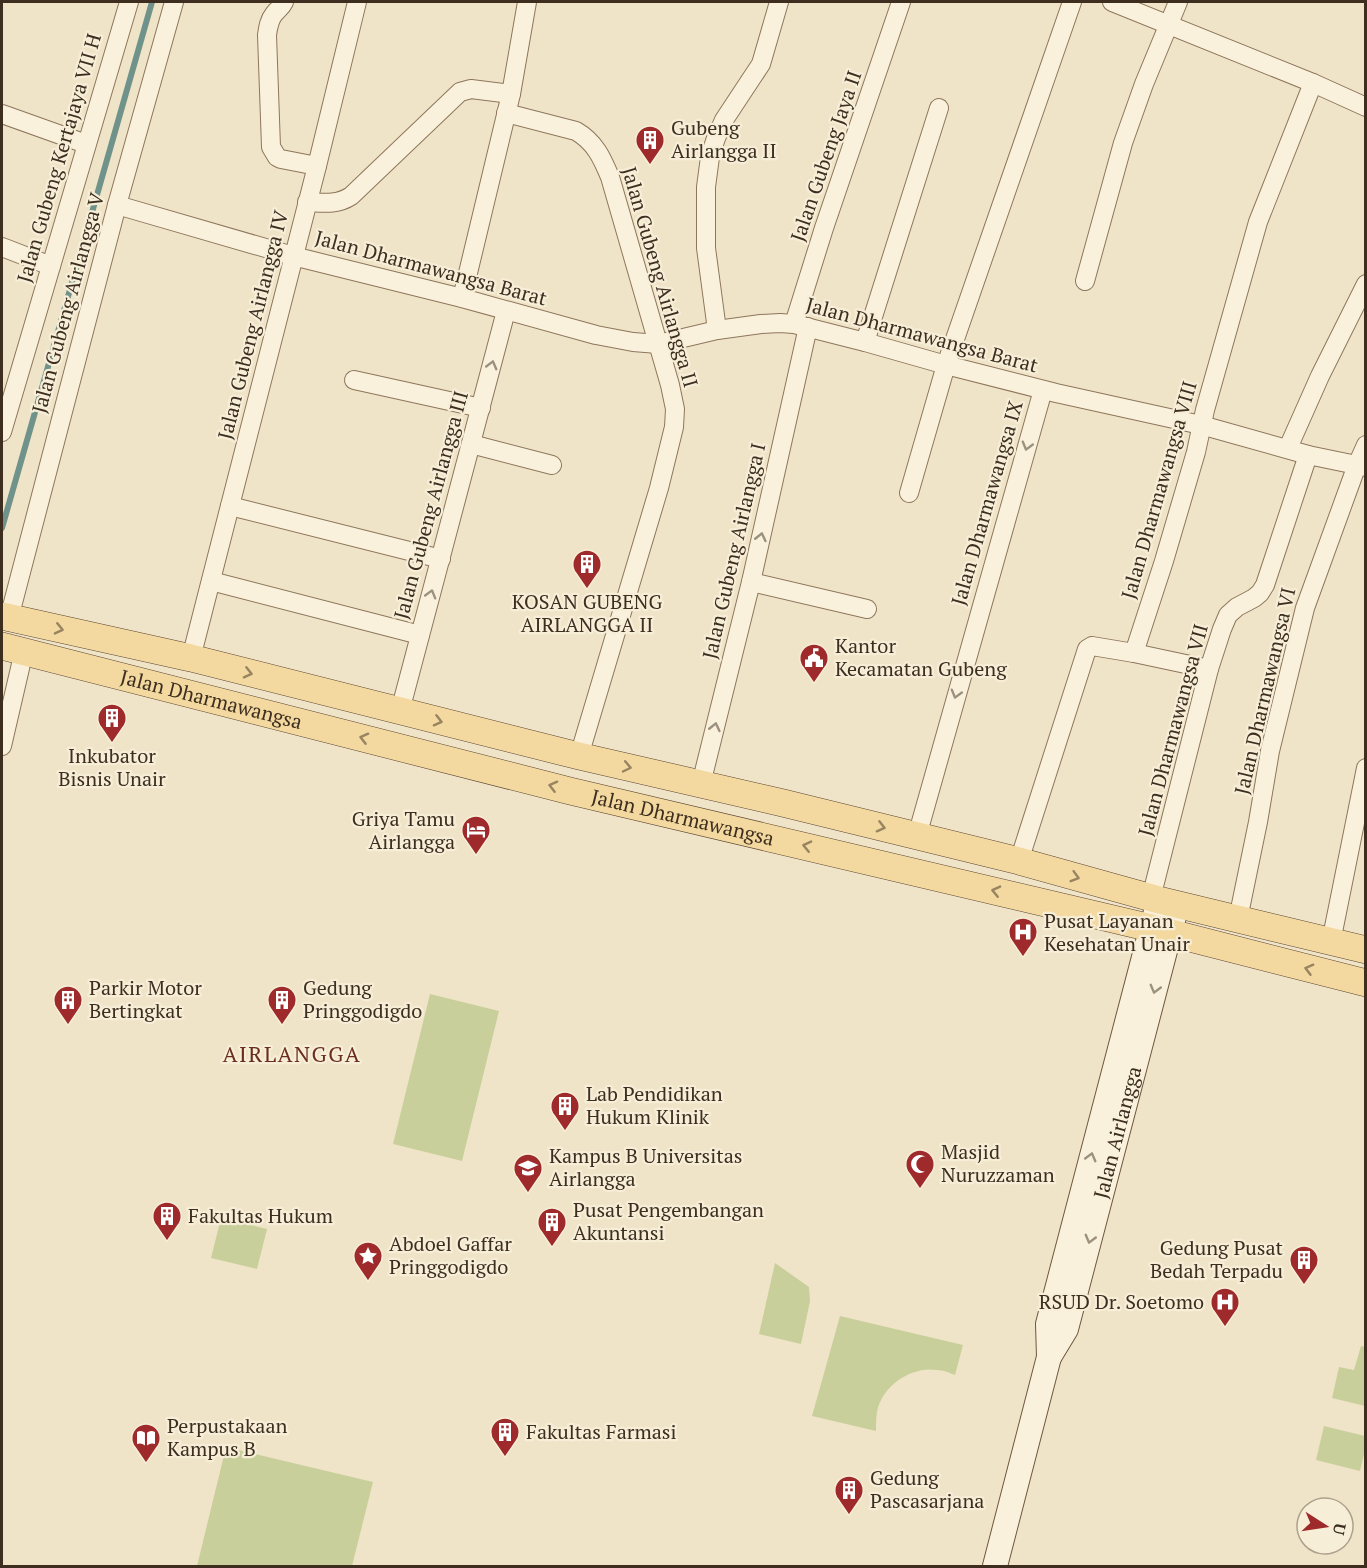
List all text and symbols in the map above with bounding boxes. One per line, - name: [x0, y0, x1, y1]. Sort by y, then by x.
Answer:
- street label: Jalan Gubeng Kertajaya VII H: [10, 30, 107, 286]
- street label: Jalan Gubeng Jaya II: [784, 67, 867, 245]
- place label: Gubeng Airlangga II: [671, 114, 776, 164]
- building icon: Gubeng Airlangga II: [634, 124, 666, 166]
- street label: Jalan Gubeng Airlangga II: [616, 163, 705, 390]
- street label: Jalan Gubeng Airlangga V: [25, 189, 110, 416]
- street label: Jalan Gubeng Airlangga IV: [211, 207, 294, 442]
- street label: Jalan Dharmawangsa Barat: [312, 224, 551, 312]
- street label: Jalan Dharmawangsa Barat: [803, 291, 1042, 379]
- one-way arrow: [485, 360, 497, 371]
- street label: Jalan Dharmawangsa VIII: [1114, 378, 1203, 602]
- street label: Jalan Gubeng Airlangga III: [387, 388, 474, 622]
- street label: Jalan Dharmawangsa IX: [944, 397, 1029, 608]
- street label: Jalan Gubeng Airlangga I: [695, 440, 772, 662]
- one-way arrow: [1022, 440, 1034, 451]
- one-way arrow: [753, 533, 766, 543]
- building icon: KOSAN GUBENG AIRLANGGA II: [571, 548, 603, 590]
- street label: Jalan Dharmawangsa VI: [1228, 585, 1301, 797]
- place label: KOSAN GUBENG AIRLANGGA II: [512, 588, 662, 638]
- one-way arrow: [424, 589, 436, 600]
- one-way arrow: [53, 621, 63, 634]
- street label: Jalan Dharmawangsa VII: [1131, 621, 1214, 839]
- place label: Kantor Kecamatan Gubeng: [835, 632, 1007, 682]
- public building icon: Kantor Kecamatan Gubeng: [798, 642, 830, 684]
- street label: Jalan Dharmawangsa: [118, 663, 305, 735]
- one-way arrow: [243, 665, 253, 678]
- one-way arrow: [951, 688, 963, 699]
- building icon: Inkubator Bisnis Unair: [96, 702, 128, 744]
- one-way arrow: [432, 713, 442, 726]
- one-way arrow: [708, 722, 721, 732]
- one-way arrow: [359, 733, 369, 746]
- place label: Inkubator Bisnis Unair: [58, 742, 166, 792]
- one-way arrow: [622, 760, 632, 773]
- one-way arrow: [548, 781, 558, 794]
- street label: Jalan Dharmawangsa: [589, 783, 777, 852]
- place label: Griya Tamu Airlangga: [352, 805, 455, 855]
- hotel icon: Griya Tamu Airlangga: [460, 814, 492, 856]
- one-way arrow: [875, 819, 885, 832]
- one-way arrow: [802, 841, 812, 854]
- one-way arrow: [1069, 870, 1080, 882]
- one-way arrow: [991, 886, 1001, 899]
- place label: Pusat Layanan Kesehatan Unair: [1044, 907, 1190, 957]
- hospital icon: Pusat Layanan Kesehatan Unair: [1007, 916, 1039, 958]
- one-way arrow: [1304, 964, 1314, 977]
- place label: Parkir Motor Bertingkat: [89, 974, 202, 1024]
- place label: Gedung Pringgodigdo: [303, 974, 422, 1024]
- building icon: Parkir Motor Bertingkat: [52, 984, 84, 1026]
- building icon: Gedung Pringgodigdo: [266, 984, 298, 1026]
- one-way arrow: [1150, 984, 1162, 994]
- district label: AIRLANGGA: [223, 1039, 361, 1068]
- street label: Jalan Airlangga: [1087, 1063, 1147, 1201]
- place label: Lab Pendidikan Hukum Klinik: [586, 1080, 723, 1130]
- building icon: Lab Pendidikan Hukum Klinik: [549, 1090, 581, 1132]
- place label: Masjid Nuruzzaman: [941, 1138, 1055, 1188]
- place label: Kampus B Universitas Airlangga: [549, 1142, 742, 1192]
- mosque icon: Masjid Nuruzzaman: [904, 1148, 936, 1190]
- school or university icon: Kampus B Universitas Airlangga: [512, 1152, 544, 1194]
- one-way arrow: [1084, 1152, 1096, 1163]
- place label: Pusat Pengembangan Akuntansi: [573, 1196, 764, 1246]
- building icon: Fakultas Hukum: [151, 1200, 183, 1242]
- place label: Fakultas Hukum: [188, 1202, 333, 1229]
- building icon: Pusat Pengembangan Akuntansi: [536, 1206, 568, 1248]
- place label: Abdoel Gaffar Pringgodigdo: [389, 1230, 512, 1280]
- one-way arrow: [1084, 1234, 1097, 1244]
- place label: Gedung Pusat Bedah Terpadu: [1150, 1234, 1284, 1284]
- place icon: Abdoel Gaffar Pringgodigdo: [352, 1240, 384, 1282]
- building icon: Gedung Pusat Bedah Terpadu: [1288, 1244, 1320, 1286]
- hospital icon: RSUD Dr. Soetomo: [1209, 1286, 1241, 1328]
- place label: RSUD Dr. Soetomo: [1039, 1288, 1204, 1315]
- place label: Perpustakaan Kampus B: [167, 1412, 288, 1462]
- building icon: Fakultas Farmasi: [489, 1416, 521, 1458]
- place label: Fakultas Farmasi: [526, 1418, 677, 1445]
- library icon: Perpustakaan Kampus B: [130, 1422, 162, 1464]
- place label: Gedung Pascasarjana: [870, 1464, 984, 1514]
- building icon: Gedung Pascasarjana: [833, 1474, 865, 1516]
- north arrow: [1295, 1496, 1355, 1556]
- text: U: [1328, 1521, 1352, 1538]

